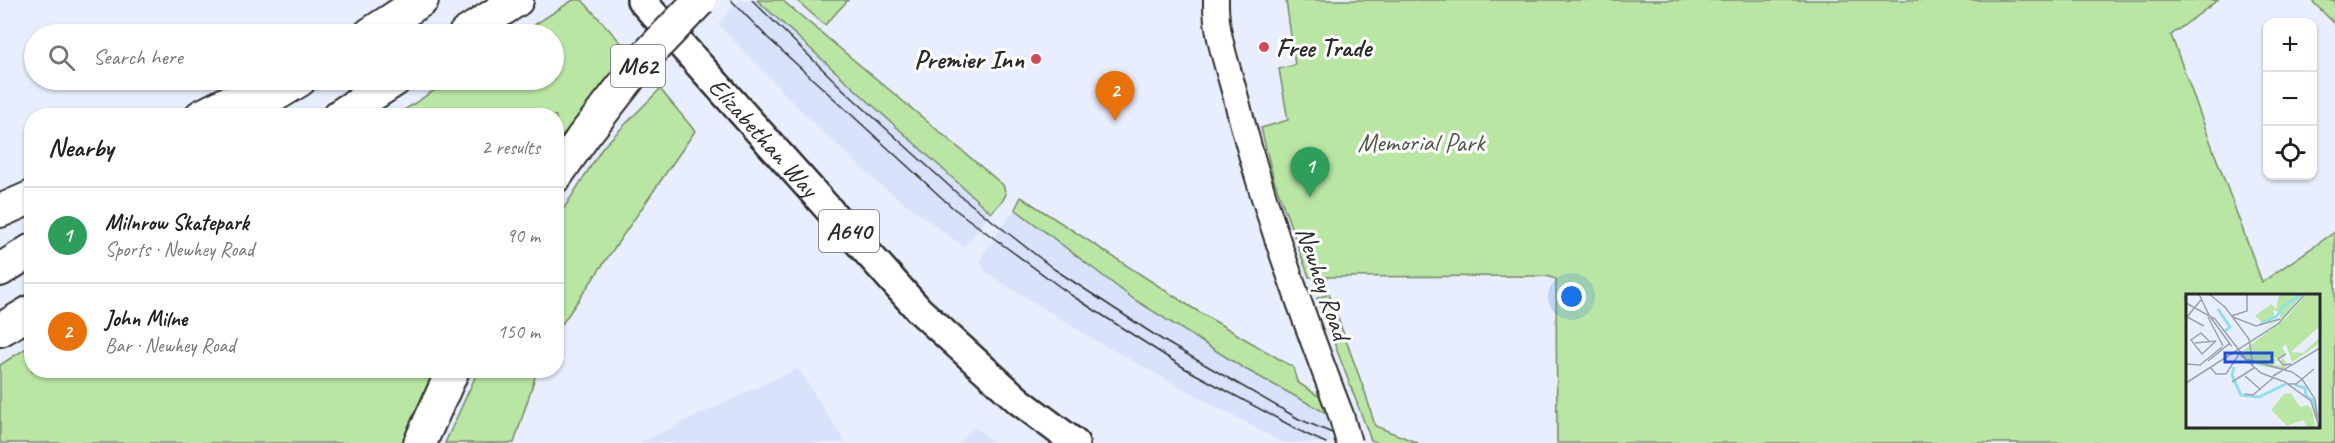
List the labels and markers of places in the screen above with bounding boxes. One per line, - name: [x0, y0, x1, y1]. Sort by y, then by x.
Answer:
- place label: Free Trade: [1276, 31, 1373, 64]
- marker: Free Trade: [1257, 40, 1271, 54]
- place label: Premier Inn: [914, 43, 1025, 76]
- marker: Premier Inn: [1029, 52, 1043, 66]
- pin: 2: [1096, 72, 1134, 121]
- pin: 1: [1290, 148, 1330, 197]

